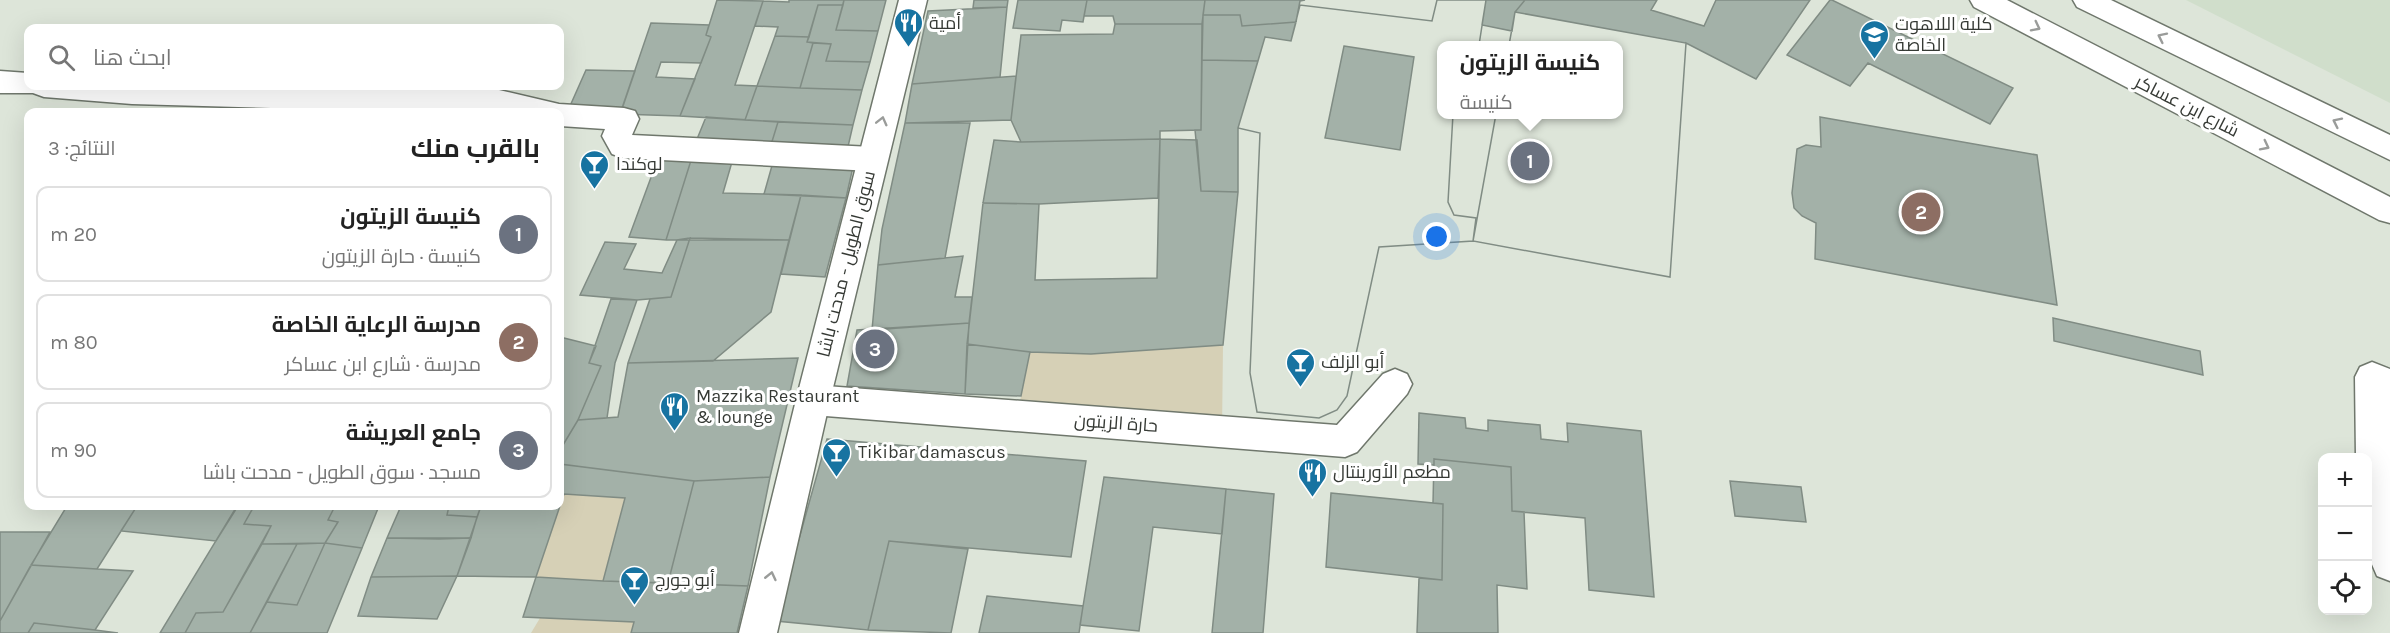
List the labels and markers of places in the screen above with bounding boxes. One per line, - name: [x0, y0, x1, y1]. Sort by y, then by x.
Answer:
- restaurant icon: أمية: [892, 7, 924, 49]
- place label: أمية: [929, 12, 961, 34]
- place label: كلية اللاهوت الخاصة: [1895, 13, 1993, 56]
- school or university icon: كلية اللاهوت الخاصة: [1858, 18, 1890, 60]
- pin: 1: [1510, 138, 1550, 184]
- bar icon: لوكندا: [579, 148, 611, 190]
- place label: لوكندا: [616, 153, 662, 175]
- pin: 2: [1902, 190, 1940, 234]
- pin: 3: [856, 326, 894, 372]
- bar icon: أبو الزلف: [1284, 346, 1316, 388]
- place label: أبو الزلف: [1321, 351, 1385, 373]
- place label: Mazzika Restaurant & lounge: [696, 385, 860, 428]
- restaurant icon: Mazzika Restaurant & lounge: [659, 390, 691, 432]
- bar icon: Tikibar damascus: [821, 436, 853, 478]
- place label: Tikibar damascus: [858, 441, 1006, 463]
- restaurant icon: مطعم الأورينتال: [1296, 456, 1328, 498]
- place label: مطعم الأورينتال: [1333, 461, 1451, 484]
- bar icon: أبو جورج: [618, 564, 650, 606]
- place label: أبو جورج: [655, 569, 715, 592]

